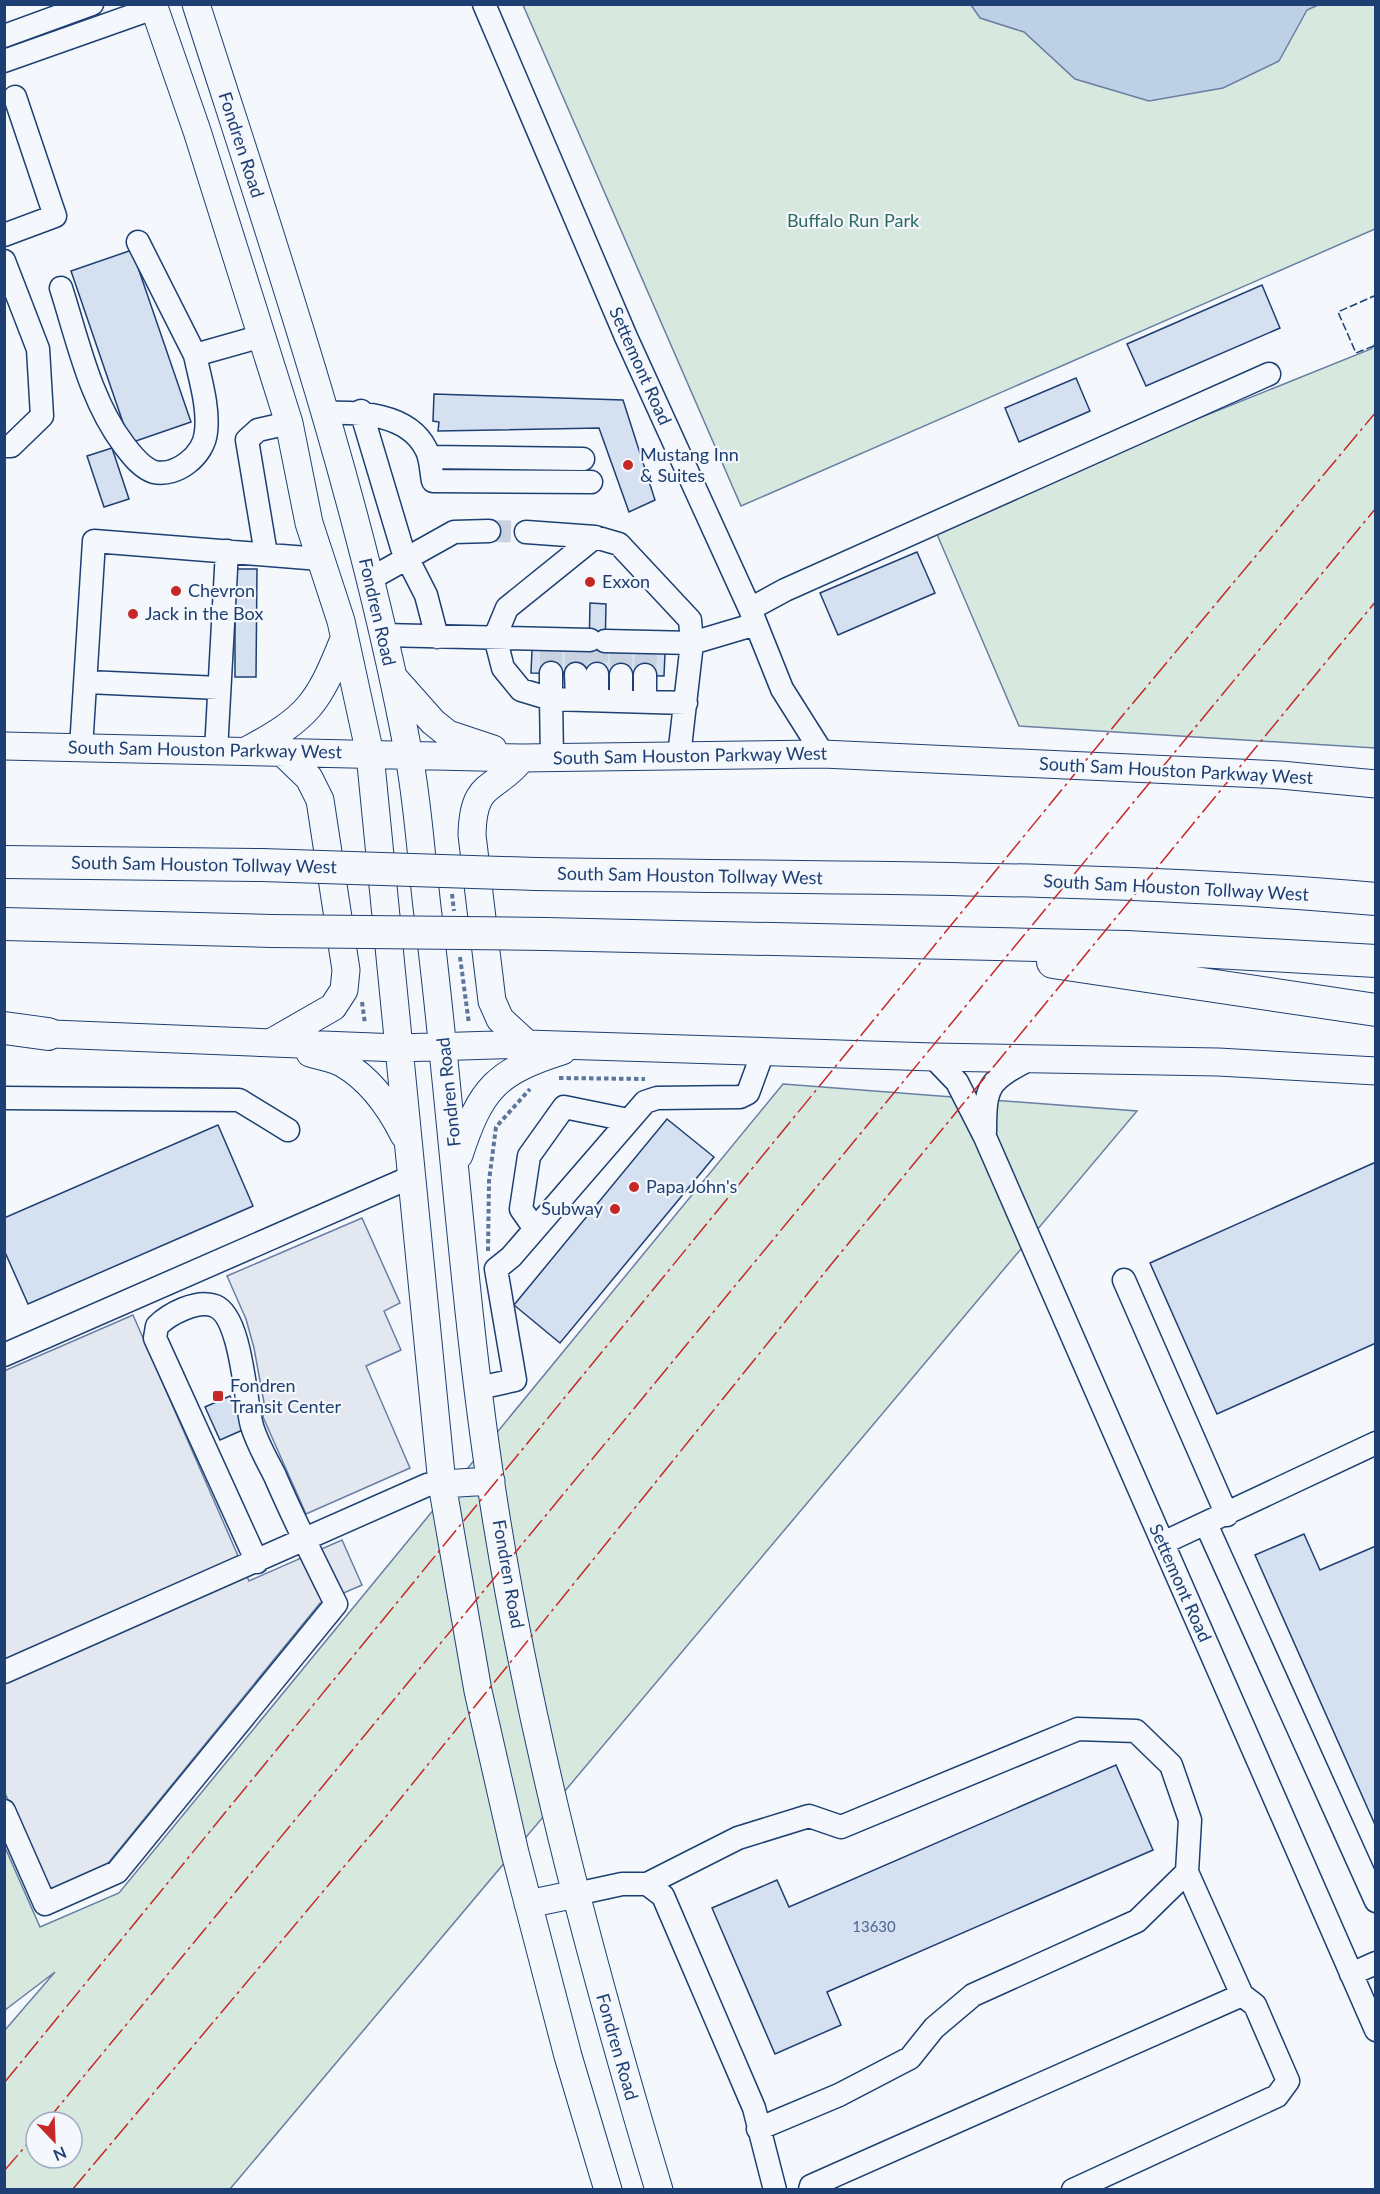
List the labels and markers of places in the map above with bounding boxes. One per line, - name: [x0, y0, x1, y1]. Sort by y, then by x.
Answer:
- place label: Mustang Inn & Suites: [640, 443, 739, 486]
- marker: Mustang Inn & Suites: [621, 458, 635, 472]
- place label: Exxon: [602, 570, 650, 592]
- marker: Exxon: [583, 575, 597, 589]
- place label: Chevron: [188, 579, 255, 601]
- marker: Chevron: [169, 584, 183, 598]
- place label: Jack in the Box: [145, 602, 263, 624]
- marker: Jack in the Box: [126, 607, 140, 621]
- place label: Papa John's: [646, 1175, 738, 1197]
- marker: Papa John's: [627, 1180, 641, 1194]
- place label: Subway: [541, 1197, 604, 1219]
- marker: Subway: [608, 1202, 622, 1216]
- place label: Fondren Transit Center: [230, 1374, 341, 1417]
- marker: Fondren Transit Center: [211, 1389, 225, 1403]

